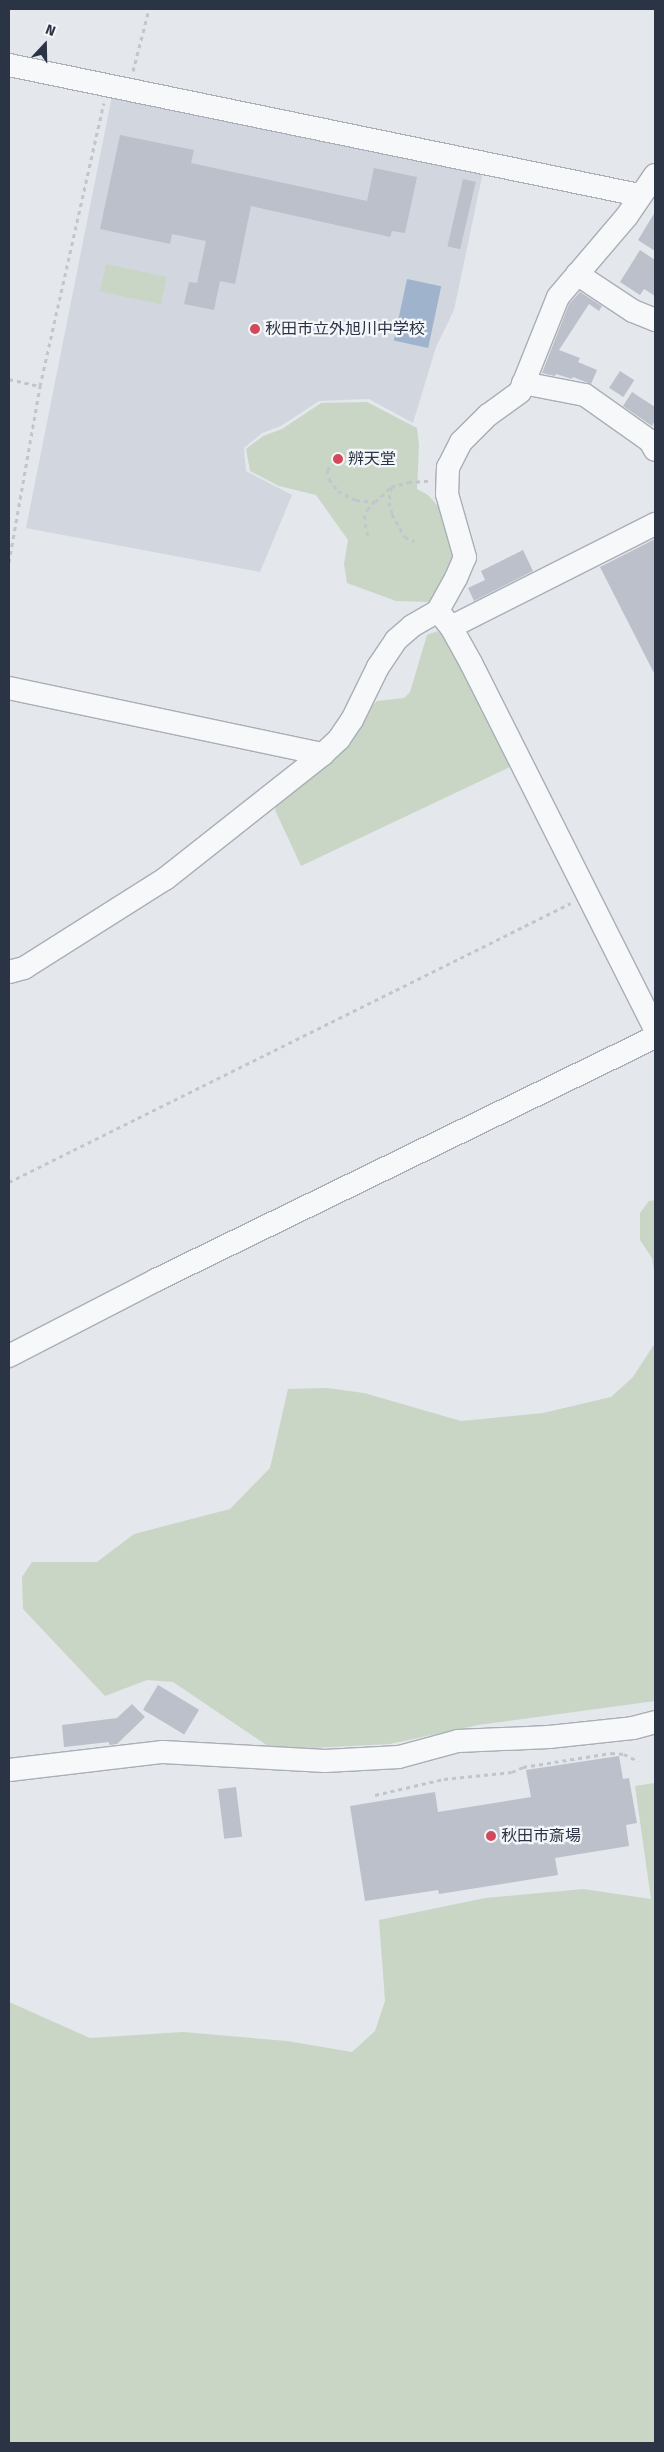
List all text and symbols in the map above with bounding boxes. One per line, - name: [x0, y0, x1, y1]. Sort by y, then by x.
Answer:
- north arrow: [20, 20, 70, 70]
- text: N: [43, 21, 58, 40]
- place label: 秋田市立外旭川中学校: [265, 319, 425, 339]
- marker: 秋田市立外旭川中学校: [249, 323, 261, 335]
- place label: 辨天堂: [348, 449, 396, 469]
- marker: 辨天堂: [332, 453, 344, 465]
- place label: 秋田市斎場: [501, 1826, 581, 1846]
- marker: 秋田市斎場: [485, 1830, 497, 1842]

